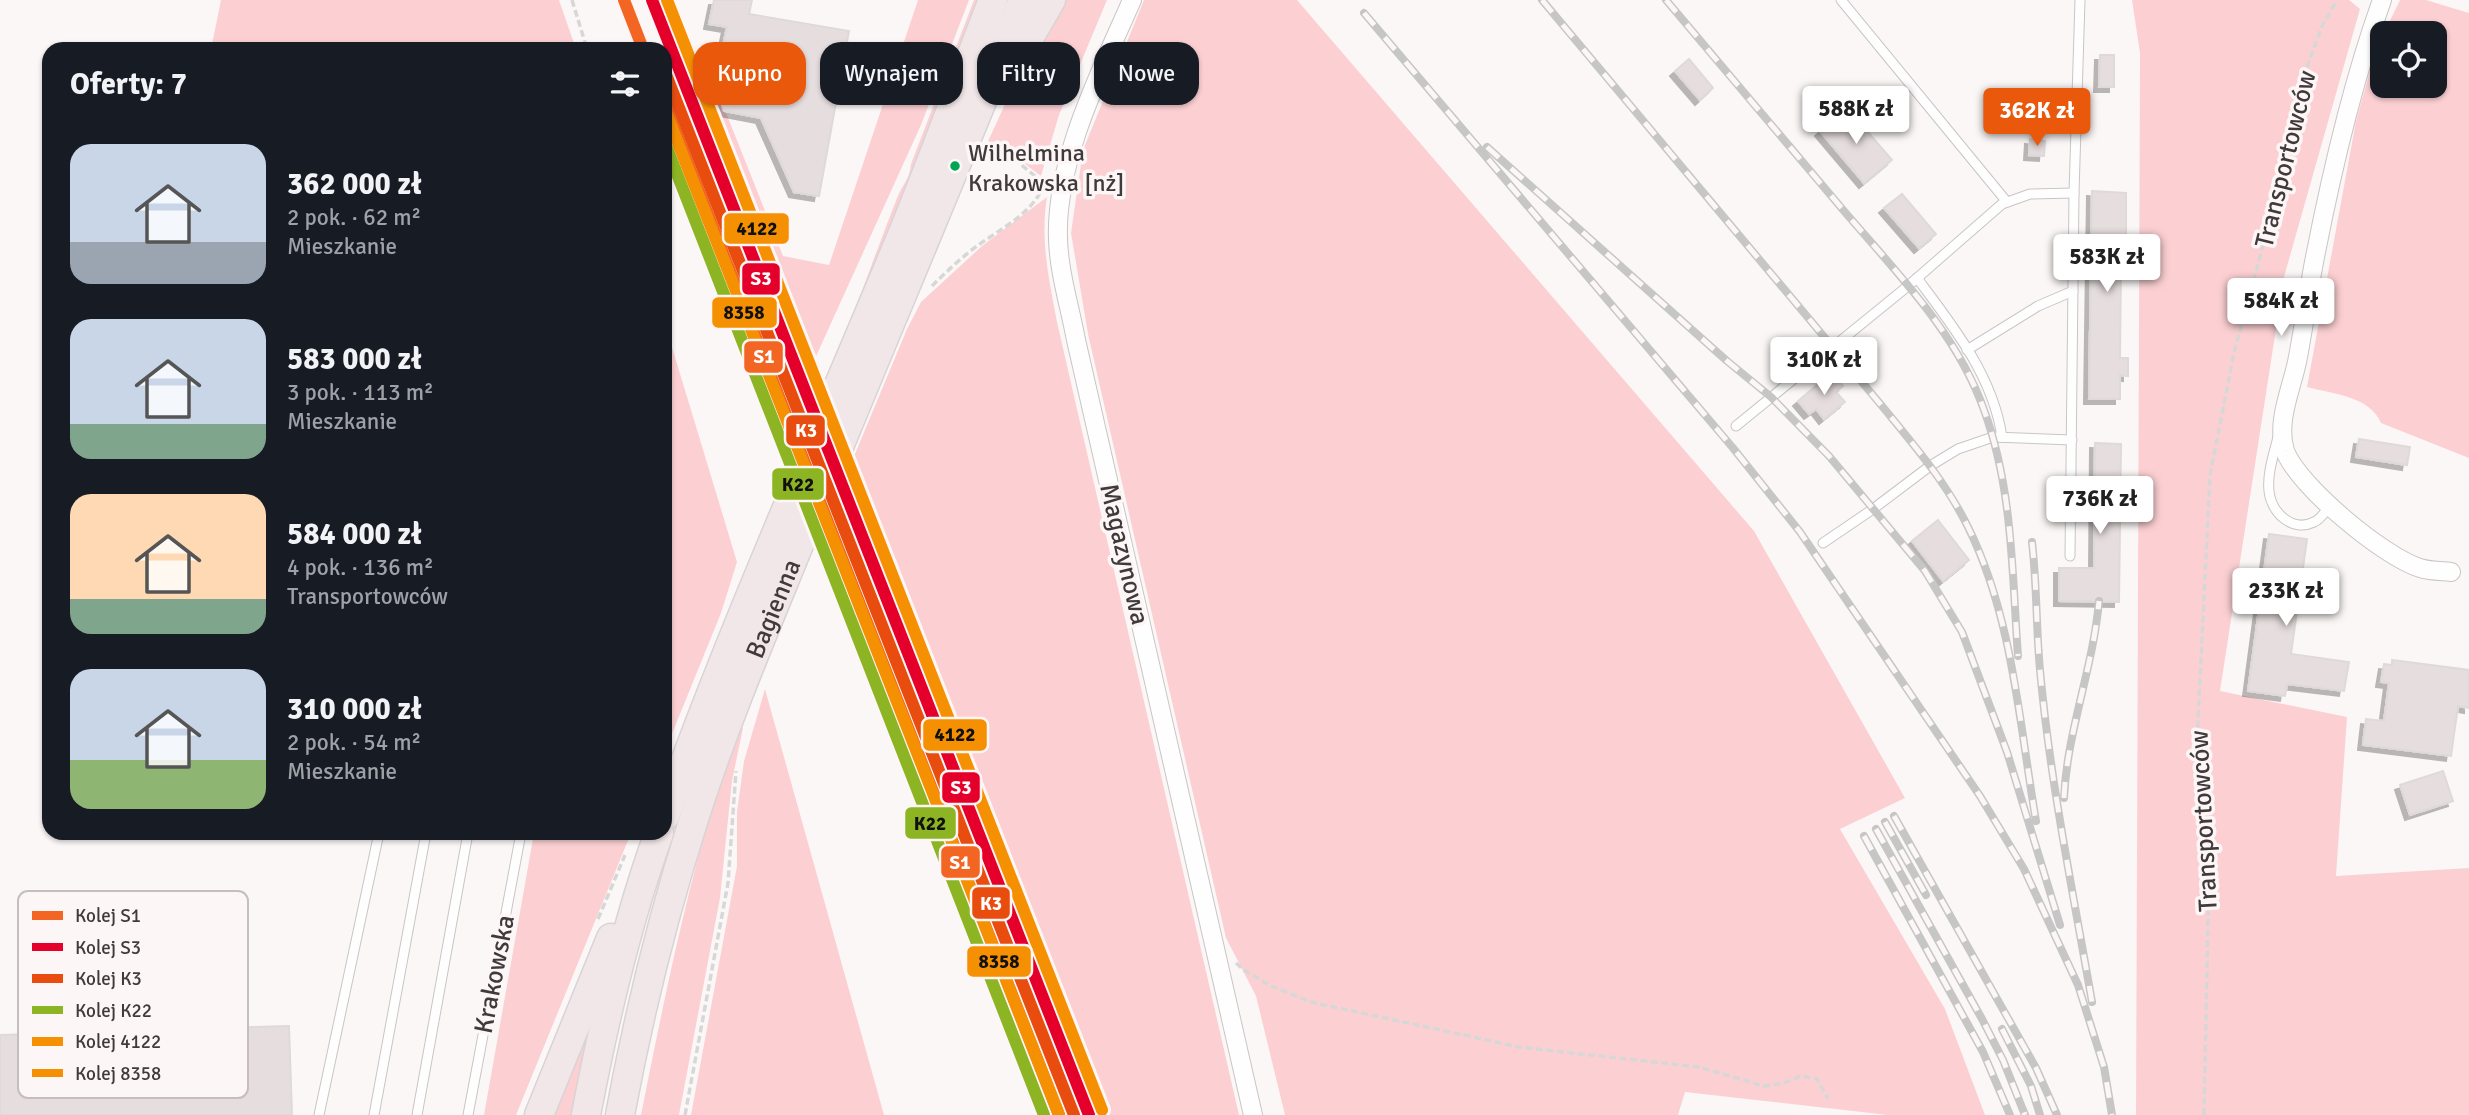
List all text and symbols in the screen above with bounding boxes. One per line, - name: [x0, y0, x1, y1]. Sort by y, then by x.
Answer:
- map controls: [2370, 21, 2447, 98]
- button: locate: [2370, 21, 2447, 98]
- chip: Kupno: [693, 42, 806, 105]
- chip: Wynajem: [820, 42, 963, 105]
- chip: Filtry: [977, 42, 1080, 105]
- chip: Nowe: [1094, 42, 1199, 105]
- icon: filters: [606, 65, 644, 103]
- text: Oferty: 7: [70, 66, 187, 103]
- street label: Transportowców: [2248, 67, 2324, 251]
- pin: 588K zł: [1791, 86, 1921, 146]
- pin: 362K zł: [1972, 88, 2102, 148]
- text: 588K zł: [1818, 94, 1894, 123]
- text: 362K zł: [1999, 96, 2075, 125]
- place label: Wilhelmina Krakowska [nż]: [968, 138, 1125, 198]
- marker: Wilhelmina Krakowska [nż]: [948, 159, 962, 173]
- text: 362 000 zł: [287, 166, 422, 203]
- icon: home: [126, 172, 210, 256]
- text: 2 pok. · 62 m²: [287, 203, 421, 232]
- line badge: 4122: [723, 212, 790, 245]
- text: 4122: [736, 217, 778, 241]
- text: Mieszkanie: [287, 232, 397, 261]
- pin: 583K zł: [2042, 234, 2172, 294]
- text: 583K zł: [2069, 242, 2145, 271]
- line badge: S3: [741, 262, 781, 296]
- text: S3: [751, 267, 771, 291]
- pin: 584K zł: [2216, 278, 2346, 338]
- text: 584K zł: [2243, 286, 2319, 315]
- line badge: 8358: [711, 296, 778, 329]
- text: 8358: [723, 301, 765, 325]
- pin: 310K zł: [1759, 338, 1889, 397]
- line badge: S1: [743, 340, 784, 374]
- text: 583 000 zł: [287, 341, 422, 378]
- text: S1: [754, 345, 774, 369]
- text: 310K zł: [1786, 345, 1862, 374]
- icon: home: [126, 347, 210, 431]
- text: 3 pok. · 113 m²: [287, 378, 434, 407]
- text: Mieszkanie: [287, 407, 397, 436]
- line badge: K3: [785, 414, 826, 447]
- text: K3: [795, 419, 817, 443]
- line badge: K22: [771, 467, 825, 501]
- text: K22: [782, 473, 814, 497]
- pin: 736K zł: [2035, 476, 2165, 536]
- street label: Magazynowa: [1092, 481, 1156, 628]
- text: 736K zł: [2062, 484, 2138, 513]
- text: 584 000 zł: [287, 516, 422, 553]
- icon: home: [126, 522, 210, 606]
- text: 4 pok. · 136 m²: [287, 553, 434, 582]
- street label: Bagienna: [739, 555, 808, 663]
- pin: 233K zł: [2221, 568, 2351, 628]
- text: 233K zł: [2248, 576, 2324, 605]
- text: Transportowców: [287, 582, 448, 611]
- text: 310 000 zł: [287, 691, 422, 728]
- icon: home: [126, 697, 210, 781]
- line badge: 4122: [922, 718, 988, 752]
- text: 4122: [934, 723, 976, 747]
- text: 2 pok. · 54 m²: [287, 728, 421, 757]
- street label: Transportowców: [2183, 729, 2225, 913]
- text: Mieszkanie: [287, 757, 397, 786]
- line badge: S3: [941, 771, 981, 804]
- text: S3: [951, 776, 971, 800]
- line badge: K22: [904, 806, 957, 840]
- text: K22: [914, 812, 946, 836]
- line badge: S1: [940, 845, 981, 879]
- text: S1: [950, 851, 970, 875]
- line badge: K3: [971, 886, 1011, 920]
- legend: [18, 891, 248, 1098]
- text: K3: [980, 892, 1002, 916]
- text: Kolej S1: [75, 904, 141, 928]
- street label: Krakowska: [468, 912, 522, 1036]
- text: Kolej S3: [75, 936, 141, 960]
- line badge: 8358: [966, 945, 1032, 978]
- text: 8358: [978, 950, 1020, 974]
- text: Kolej K3: [75, 967, 142, 991]
- text: Kolej K22: [75, 999, 152, 1023]
- text: Kolej 4122: [75, 1030, 161, 1054]
- text: Kolej 8358: [75, 1062, 161, 1086]

